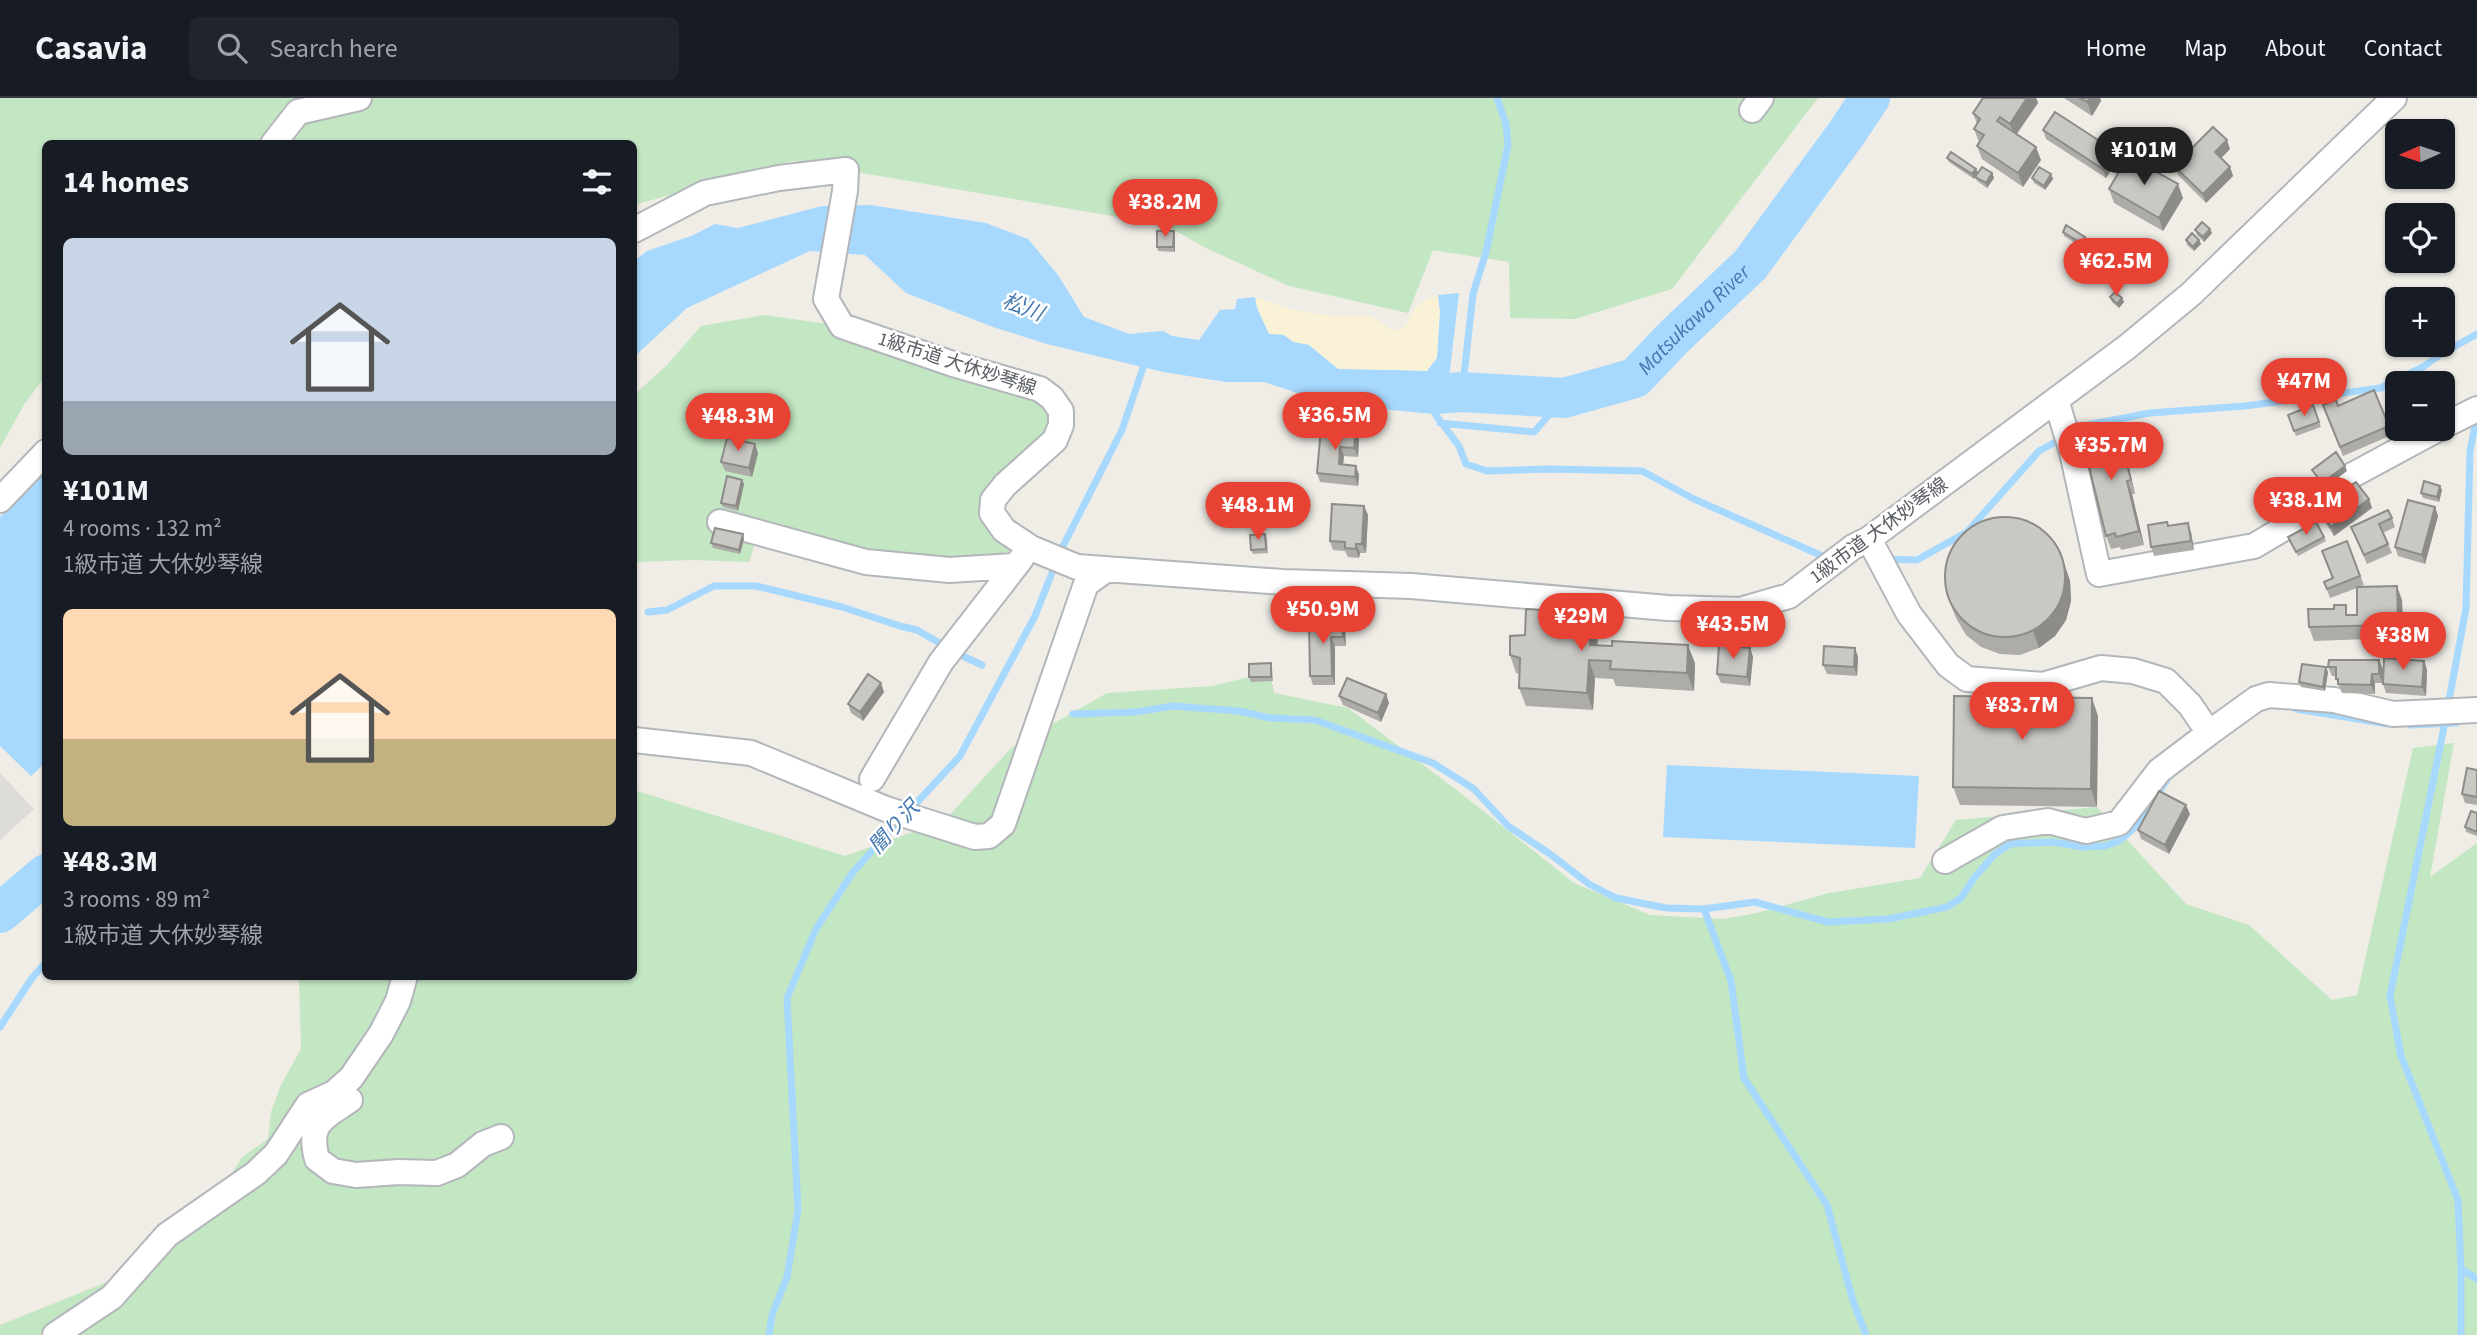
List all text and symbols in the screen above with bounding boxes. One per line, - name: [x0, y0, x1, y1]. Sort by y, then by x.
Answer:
- search box: [189, 17, 679, 80]
- text: Casavia: [35, 25, 147, 72]
- icon: search: [213, 29, 251, 67]
- text: Search here: [269, 30, 398, 67]
- text: Home: [2086, 31, 2146, 66]
- text: Map: [2184, 31, 2227, 66]
- text: About: [2265, 31, 2326, 66]
- text: Contact: [2364, 31, 2442, 66]
- north arrow: [2385, 119, 2455, 189]
- map controls: [2385, 119, 2455, 441]
- pin: ¥101M: [2095, 127, 2193, 187]
- text: ¥101M: [2111, 133, 2177, 166]
- text: 14 homes: [63, 161, 189, 204]
- icon: filters: [578, 163, 616, 201]
- pin: ¥38.2M: [1108, 180, 1222, 239]
- text: ¥38.2M: [1128, 185, 1202, 218]
- button: locate: [2385, 203, 2455, 273]
- pin: ¥62.5M: [2059, 238, 2173, 298]
- text: ¥62.5M: [2079, 244, 2153, 277]
- water label: Matsukawa River: [1631, 257, 1757, 381]
- icon: home: [277, 284, 403, 410]
- water label: 松川: [998, 285, 1050, 329]
- button: +: [2385, 287, 2455, 357]
- street label: 1級市道 大休妙琴線: [874, 326, 1040, 402]
- pin: ¥47M: [2263, 358, 2345, 418]
- text: ¥47M: [2277, 364, 2331, 397]
- button: −: [2385, 371, 2455, 441]
- pin: ¥36.5M: [1278, 392, 1392, 452]
- pin: ¥48.3M: [681, 394, 795, 453]
- text: ¥36.5M: [1298, 398, 1372, 431]
- text: ¥48.3M: [701, 399, 775, 432]
- pin: ¥35.7M: [2054, 422, 2168, 482]
- text: ¥35.7M: [2074, 428, 2148, 461]
- text: ¥101M: [63, 469, 149, 512]
- street label: 1級市道 大休妙琴線: [1804, 472, 1954, 590]
- pin: ¥38.1M: [2249, 478, 2363, 537]
- pin: ¥48.1M: [1201, 482, 1315, 542]
- text: ¥38.1M: [2269, 483, 2343, 516]
- text: ¥48.1M: [1221, 488, 1295, 521]
- text: 4 rooms · 132 m²: [63, 512, 222, 545]
- text: 1級市道 大休妙琴線: [63, 548, 263, 581]
- pin: ¥50.9M: [1266, 587, 1380, 646]
- text: ¥50.9M: [1286, 592, 1360, 625]
- pin: ¥29M: [1540, 594, 1622, 653]
- text: ¥29M: [1554, 599, 1608, 632]
- pin: ¥43.5M: [1676, 602, 1790, 661]
- text: ¥43.5M: [1696, 607, 1770, 640]
- pin: ¥38M: [2362, 612, 2444, 672]
- text: ¥38M: [2376, 618, 2430, 651]
- icon: home: [277, 655, 403, 781]
- pin: ¥83.7M: [1965, 682, 2079, 742]
- text: ¥83.7M: [1985, 688, 2059, 721]
- water label: 闇り沢: [862, 792, 928, 860]
- text: ¥48.3M: [63, 840, 158, 883]
- text: 3 rooms · 89 m²: [63, 883, 210, 916]
- text: 1級市道 大休妙琴線: [63, 919, 263, 952]

